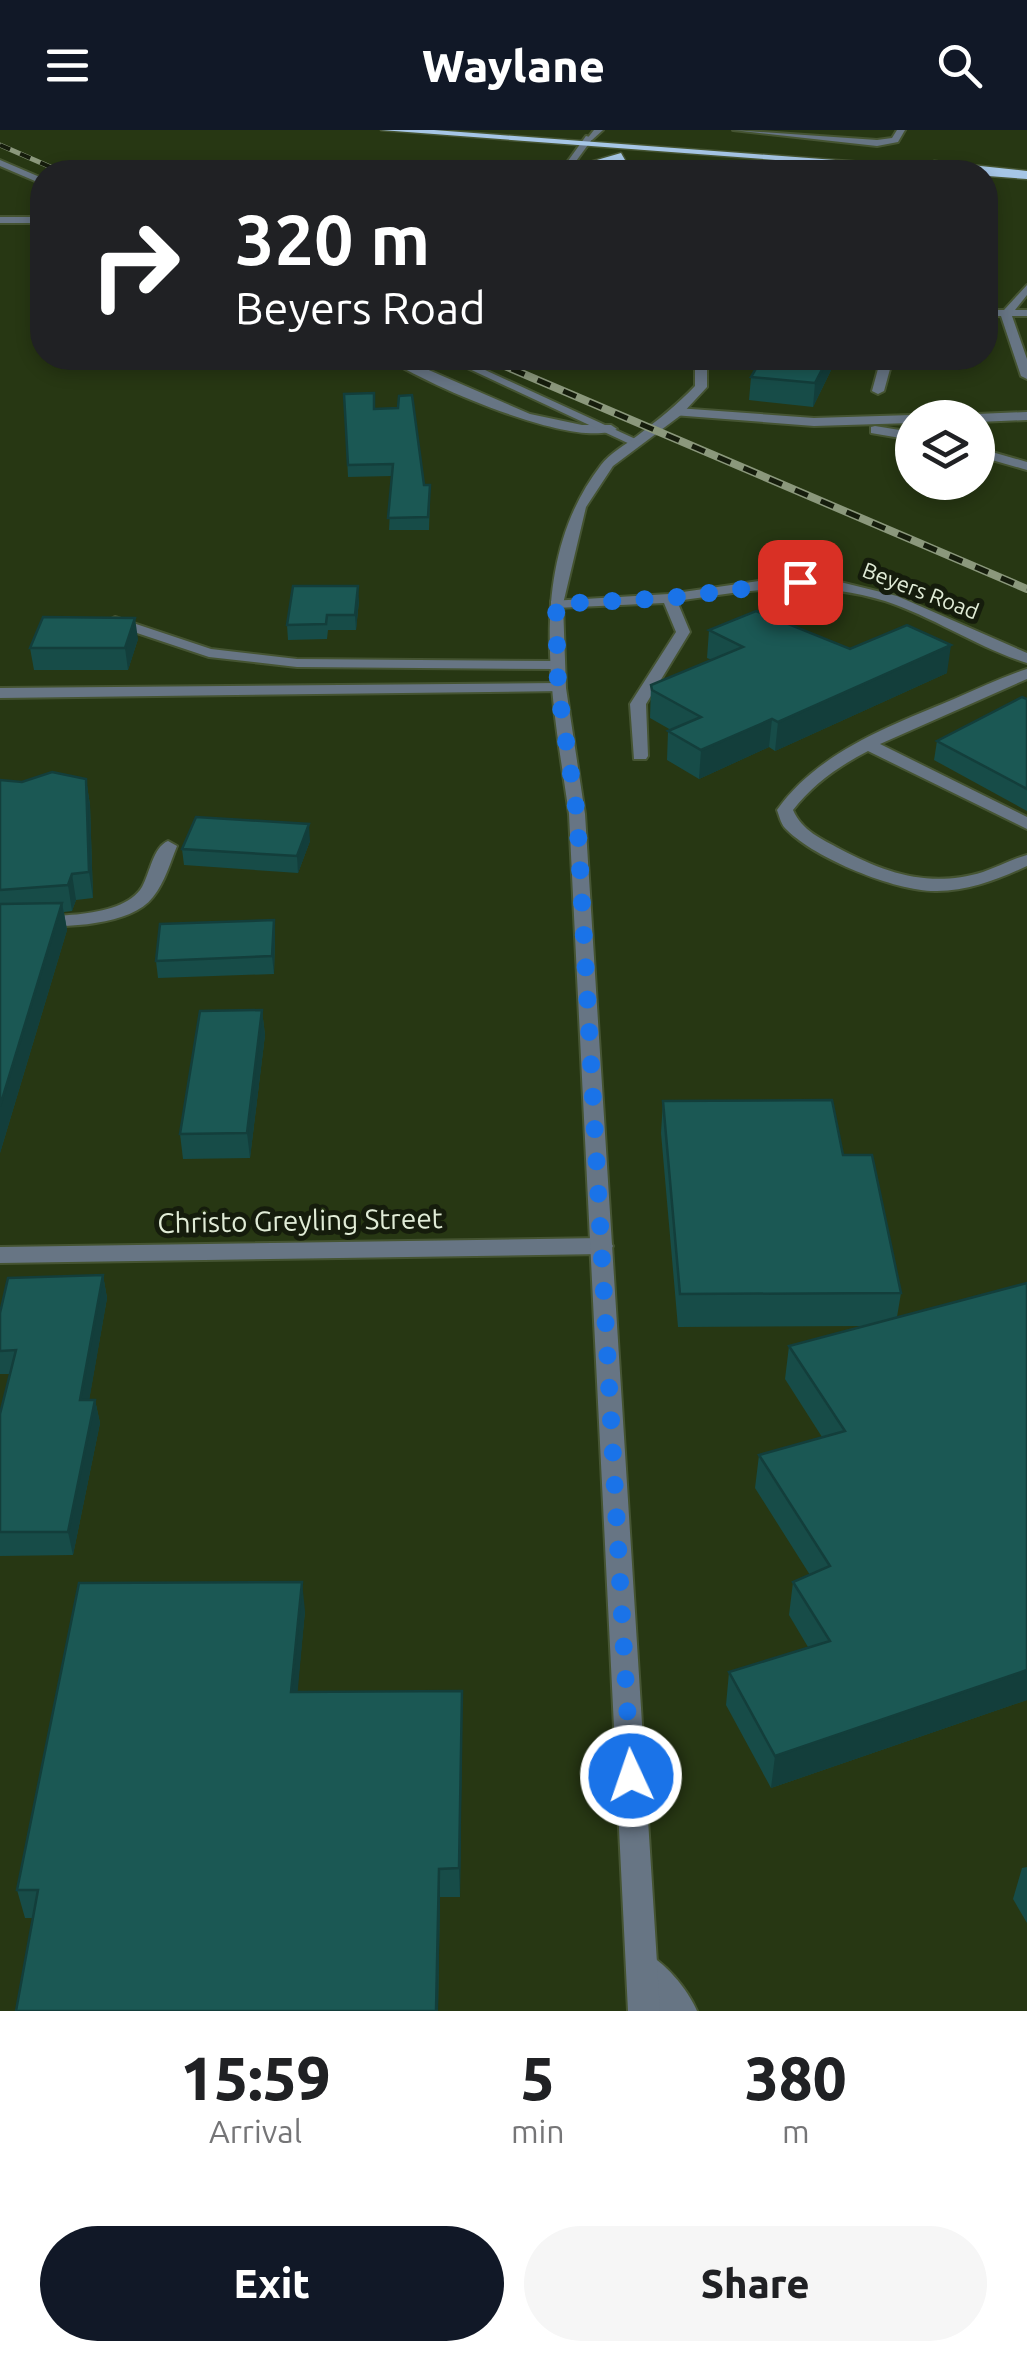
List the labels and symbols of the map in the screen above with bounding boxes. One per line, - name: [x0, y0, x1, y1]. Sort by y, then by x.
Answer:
- pin: [758, 540, 843, 625]
- street label: Beyers Road: [859, 556, 983, 624]
- street label: Christo Greyling Street: [157, 1202, 443, 1238]
- position arrow: [579, 1724, 683, 1828]

